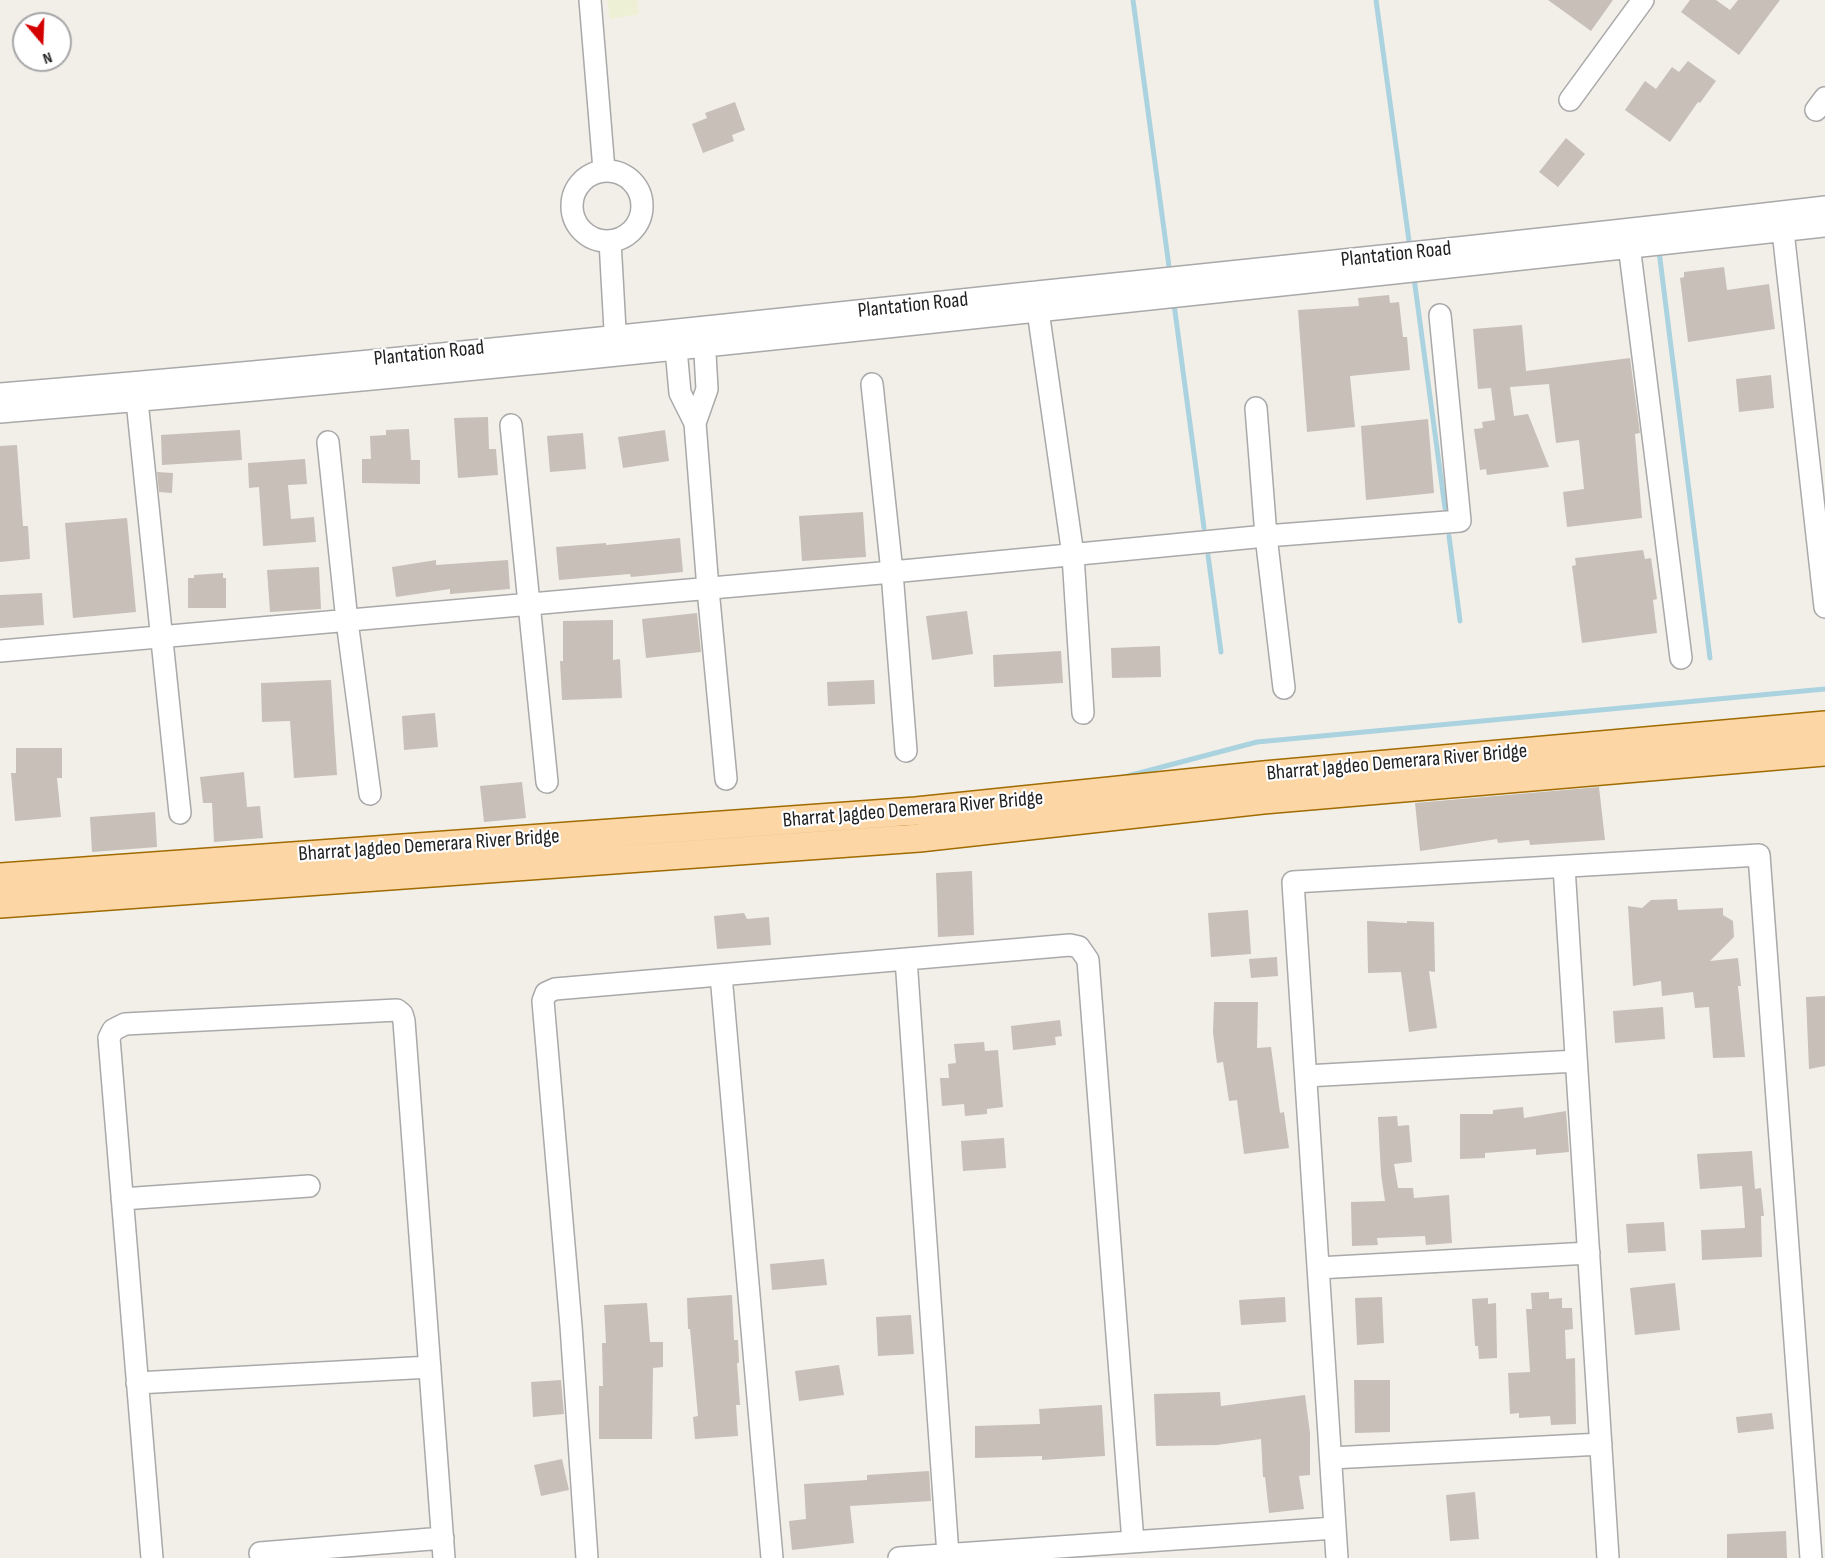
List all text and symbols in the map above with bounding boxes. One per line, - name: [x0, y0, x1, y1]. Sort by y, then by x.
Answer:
- north arrow: [12, 12, 72, 72]
- text: N: [40, 47, 55, 68]
- street label: Plantation Road: [1340, 237, 1452, 273]
- street label: Plantation Road: [857, 288, 969, 324]
- street label: Plantation Road: [373, 336, 485, 372]
- street label: Bharrat Jagdeo Demerara River Bridge: [1266, 739, 1528, 787]
- street label: Bharrat Jagdeo Demerara River Bridge: [782, 786, 1044, 834]
- street label: Bharrat Jagdeo Demerara River Bridge: [298, 824, 560, 868]

